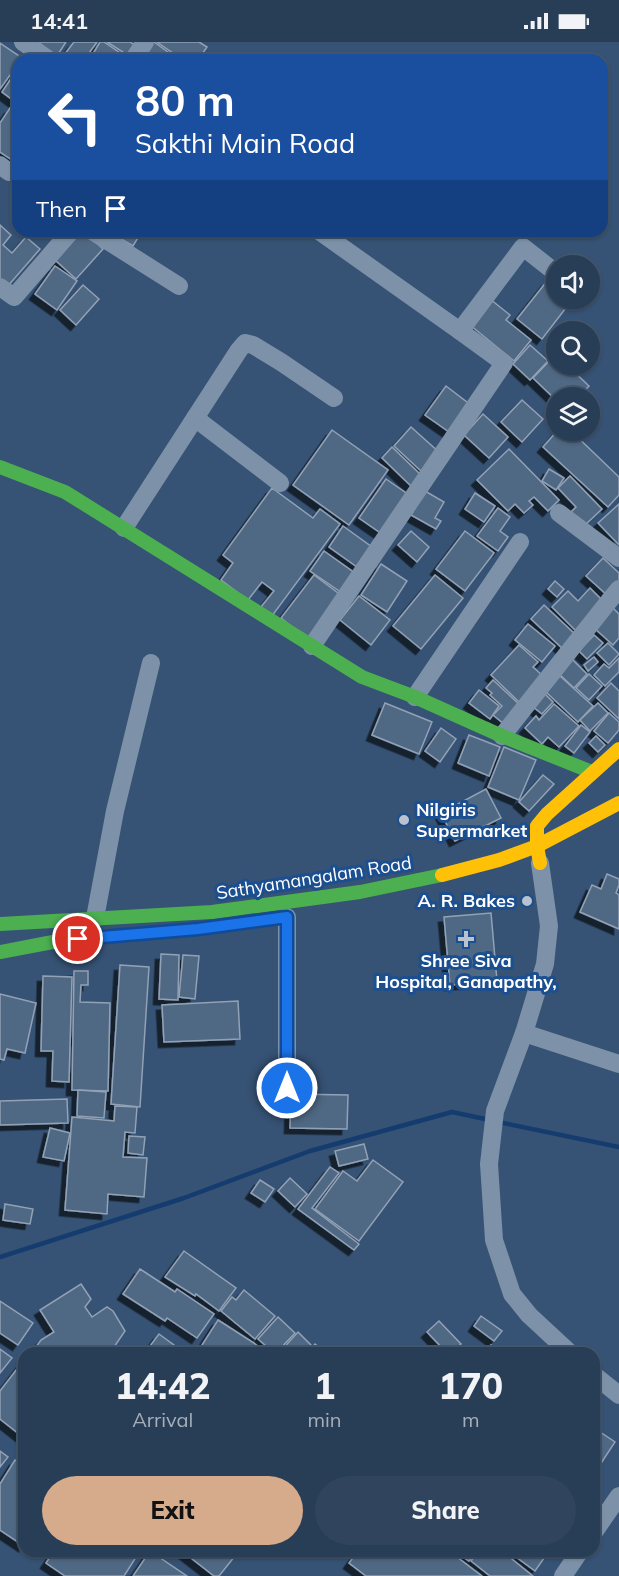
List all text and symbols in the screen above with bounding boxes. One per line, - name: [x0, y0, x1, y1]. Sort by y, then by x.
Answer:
- text: 14:41: [30, 7, 88, 35]
- text: 80 m: [135, 74, 235, 127]
- icon: left: [36, 78, 114, 156]
- text: Sakthi Main Road: [135, 126, 355, 160]
- icon: arrive: [99, 192, 132, 225]
- text: Then: [36, 195, 87, 223]
- map controls: [546, 255, 600, 441]
- button: sound: [546, 255, 600, 309]
- button: search: [546, 321, 600, 375]
- button: layers: [546, 387, 600, 441]
- place label: Nilgiris Supermarket: [416, 798, 527, 842]
- marker: Nilgiris Supermarket: [397, 813, 411, 827]
- street label: Sathyamangalam Road: [215, 851, 413, 904]
- place label: A. R. Bakes: [417, 889, 515, 912]
- marker: A. R. Bakes: [520, 894, 534, 908]
- pin: [52, 913, 103, 964]
- icon: arrive: [61, 922, 94, 955]
- marker: Shree Siva Hospital, Ganapathy,: [457, 930, 475, 948]
- place label: Shree Siva Hospital, Ganapathy,: [375, 949, 557, 993]
- position arrow: [255, 1056, 319, 1120]
- text: 14:42: [115, 1363, 211, 1408]
- text: 1: [314, 1363, 335, 1408]
- text: 170: [438, 1363, 503, 1408]
- text: Arrival: [132, 1407, 193, 1432]
- text: min: [307, 1407, 342, 1432]
- text: m: [462, 1407, 480, 1432]
- button: Exit: [42, 1476, 303, 1545]
- button: Share: [315, 1476, 576, 1545]

